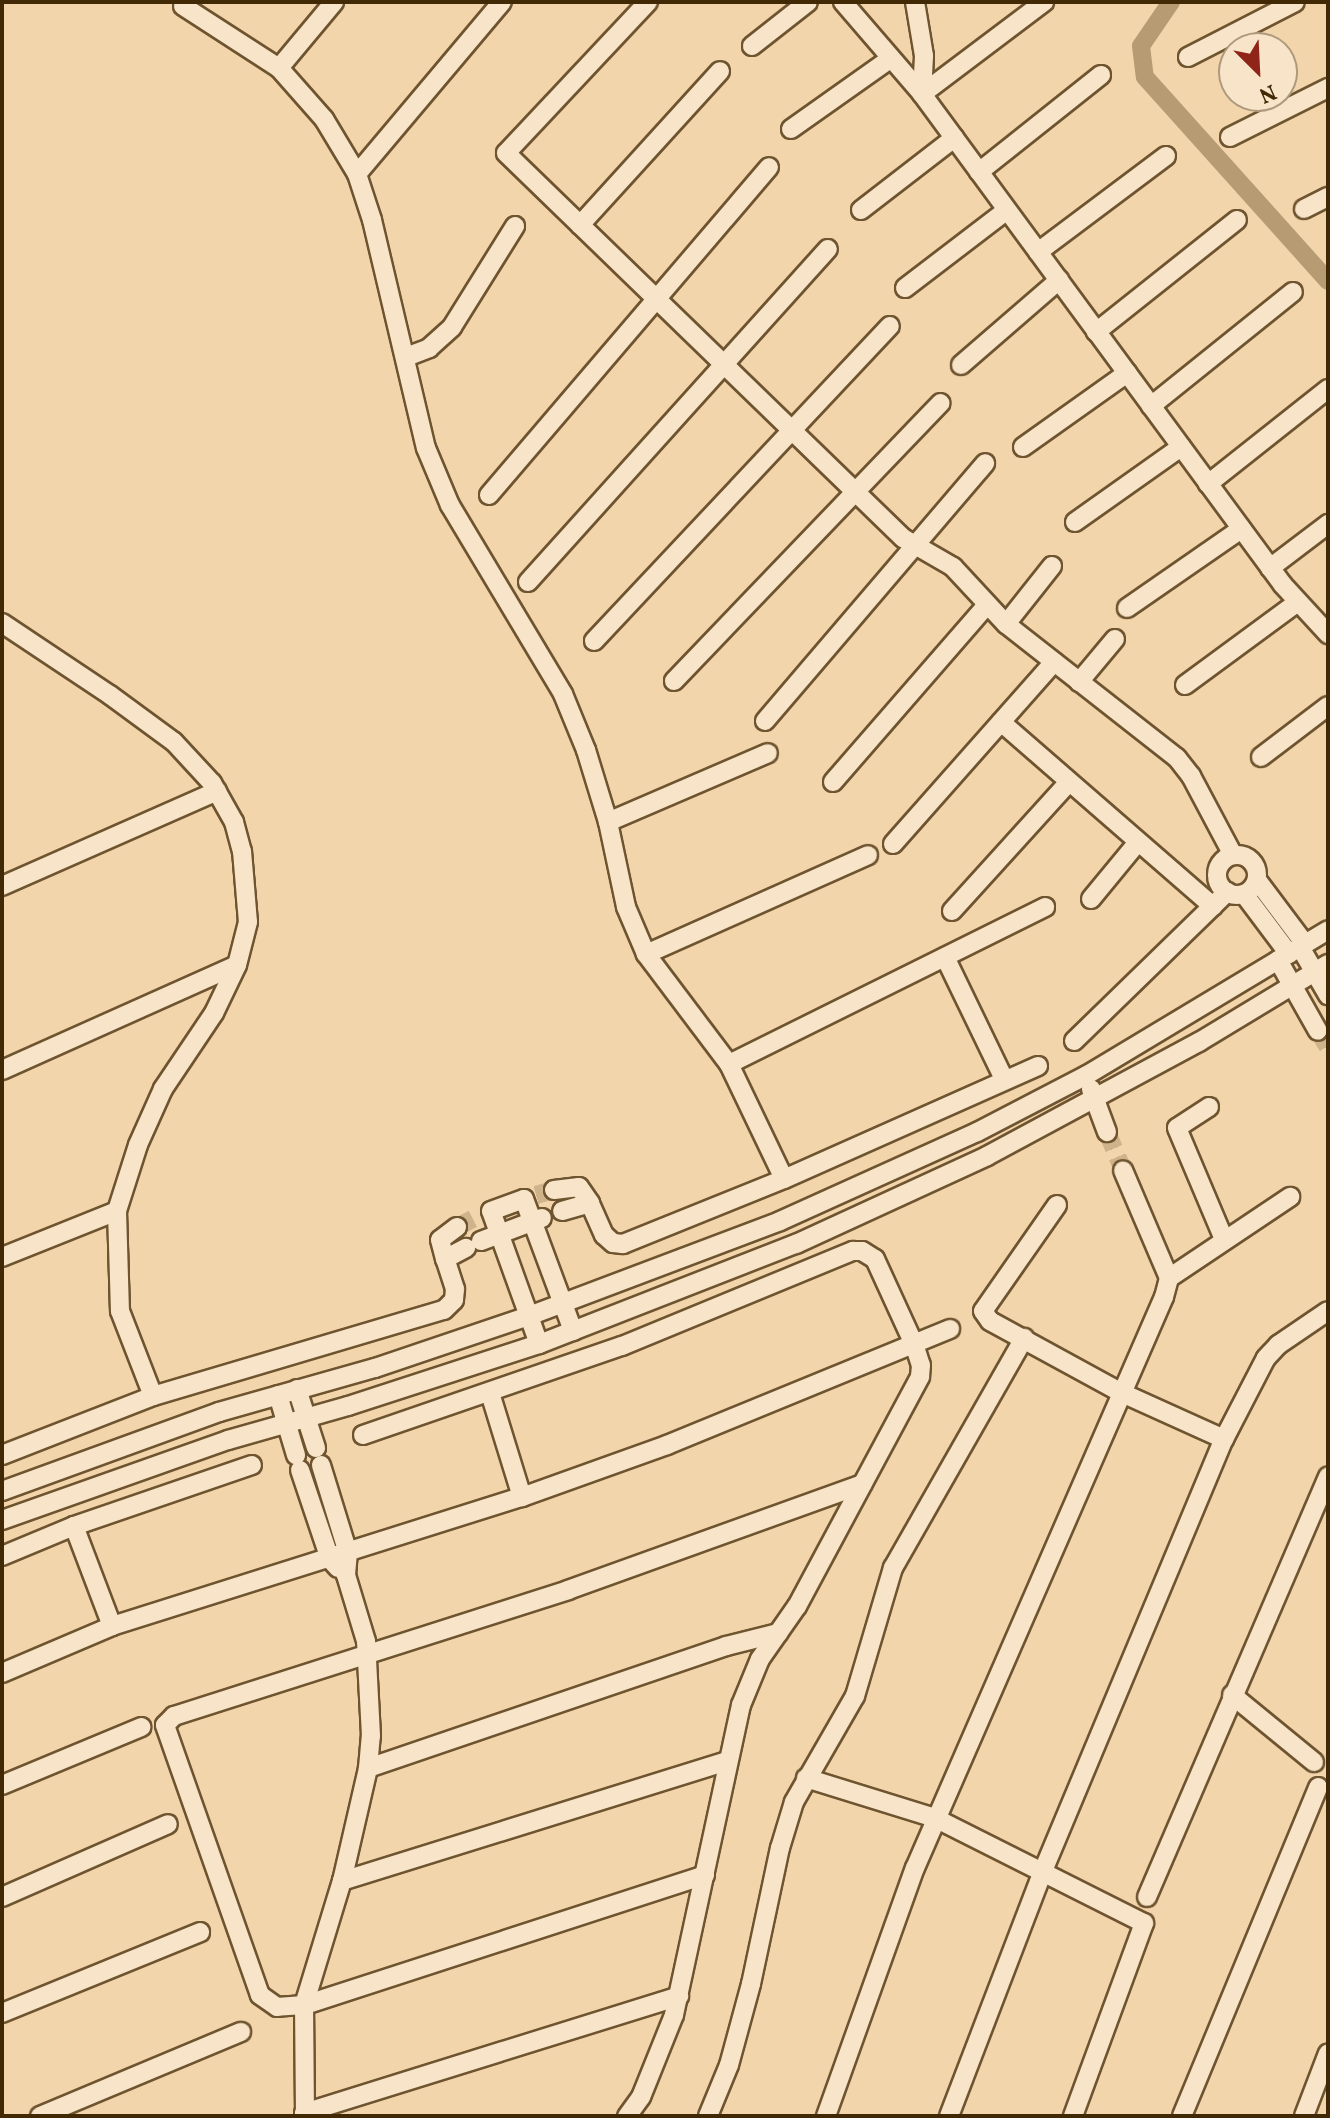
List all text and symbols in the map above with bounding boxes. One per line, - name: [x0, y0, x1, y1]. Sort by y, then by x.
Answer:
- north arrow: [1218, 32, 1298, 112]
- text: N: [1254, 75, 1281, 110]

